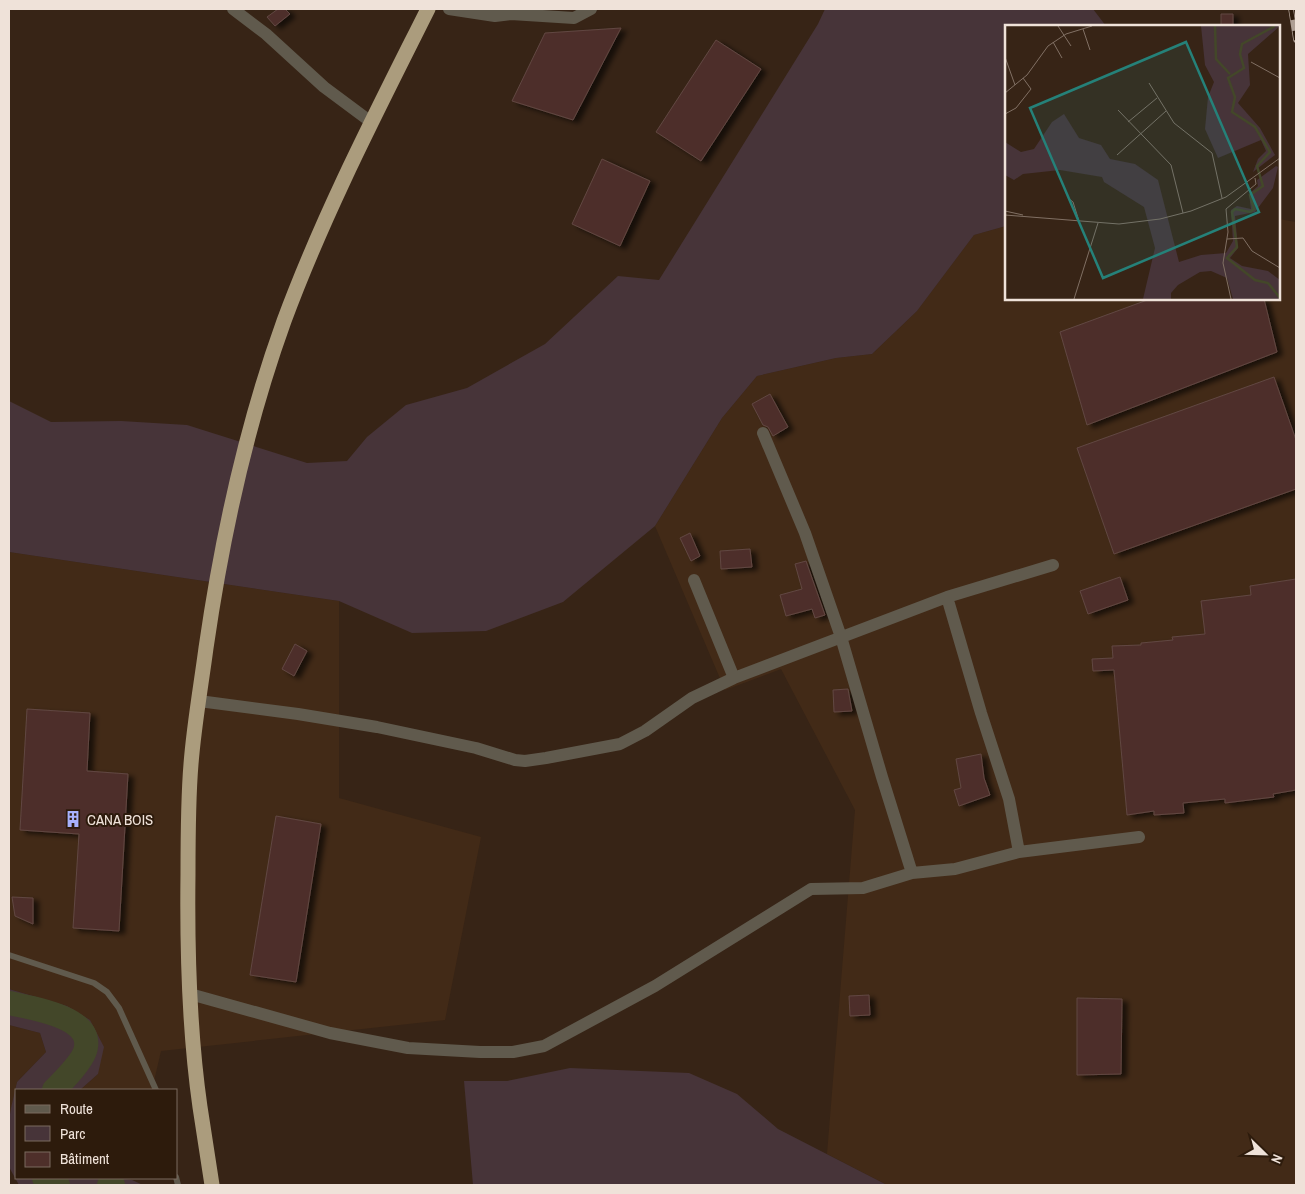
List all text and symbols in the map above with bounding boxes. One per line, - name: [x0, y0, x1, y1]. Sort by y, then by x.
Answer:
- inset map: [1005, 25, 1280, 300]
- building icon: CANA BOIS: [63, 809, 83, 829]
- place label: CANA BOIS: [87, 809, 153, 830]
- legend: [15, 1089, 178, 1179]
- text: Route: [60, 1098, 93, 1119]
- text: Parc: [60, 1123, 85, 1144]
- north arrow: [1240, 1129, 1290, 1179]
- text: Bâtiment: [60, 1148, 110, 1169]
- text: N: [1267, 1152, 1287, 1166]

